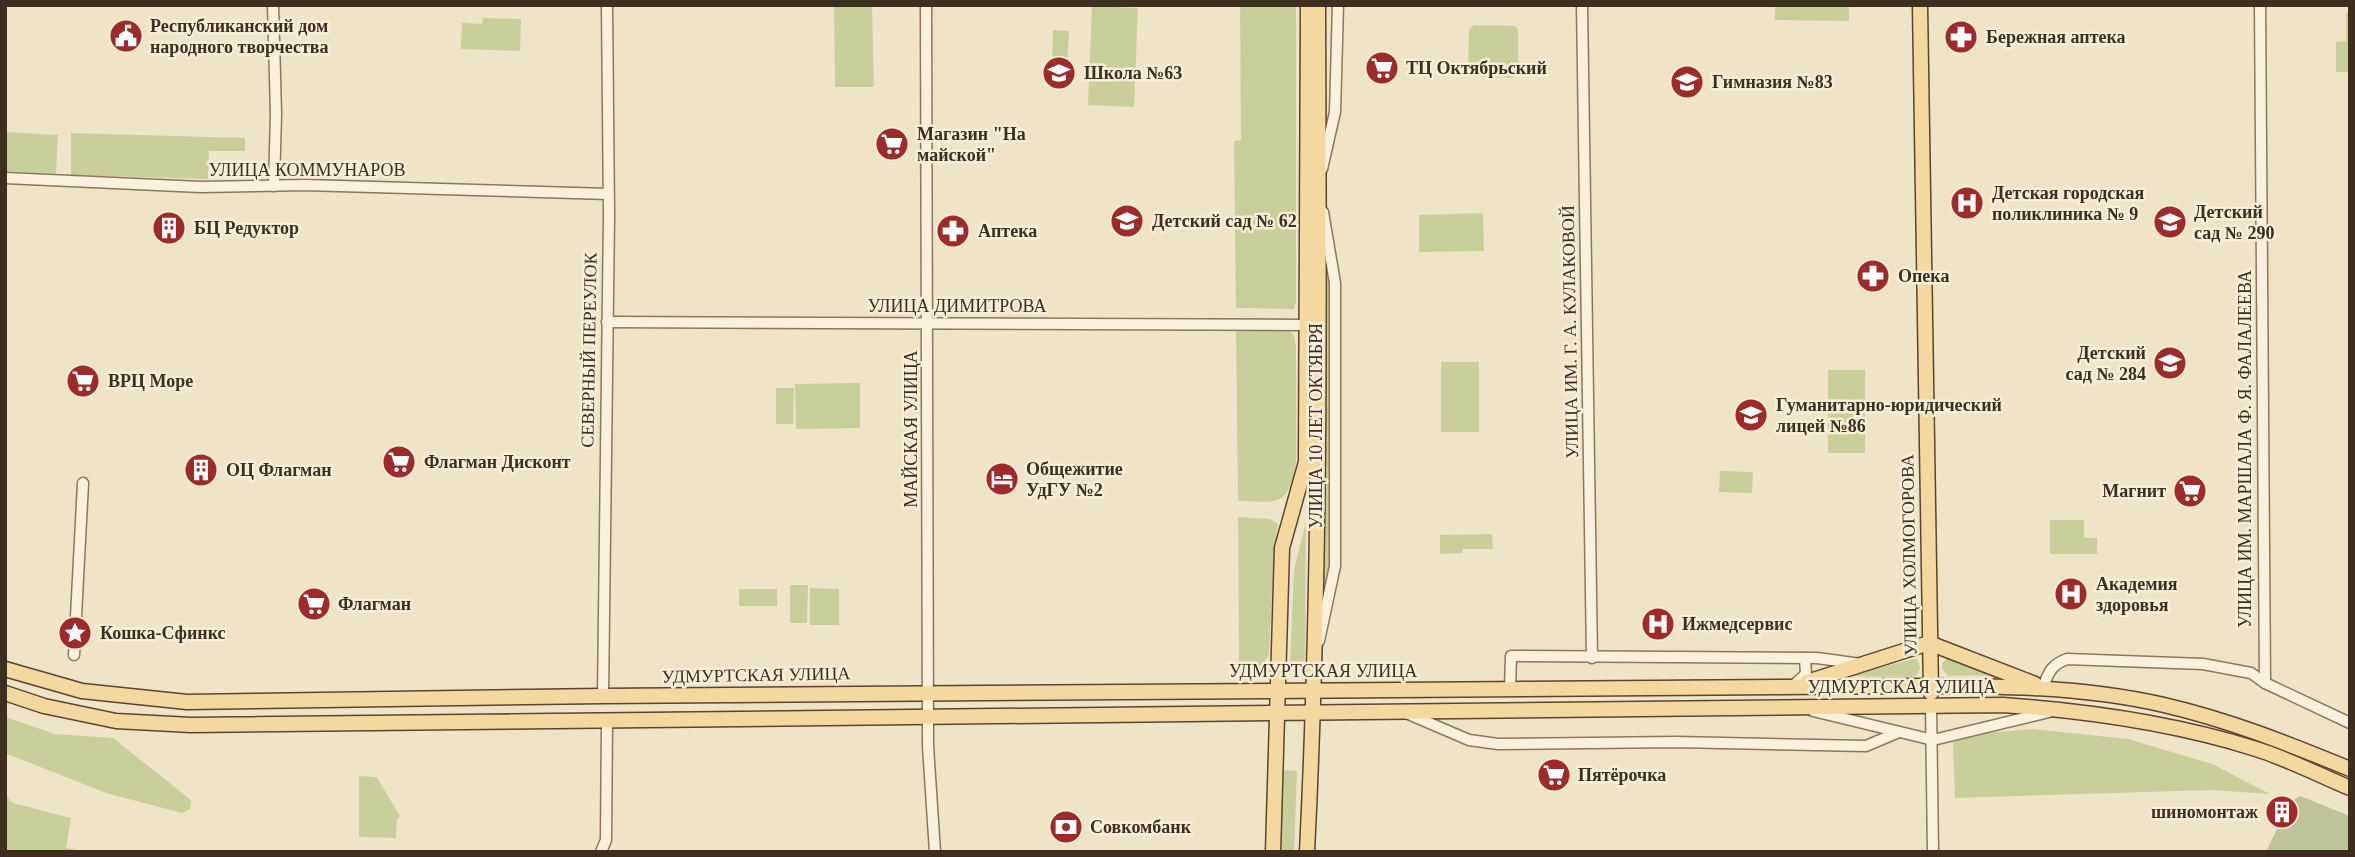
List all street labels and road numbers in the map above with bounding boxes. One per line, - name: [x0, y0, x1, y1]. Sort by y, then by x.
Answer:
- street label: УЛИЦА КОММУНАРОВ: [209, 160, 405, 180]
- street label: УЛИЦА ИМ. Г. А. КУЛАКОВОЙ: [1558, 205, 1582, 459]
- street label: СЕВЕРНЫЙ ПЕРЕУЛОК: [577, 251, 601, 448]
- street label: УЛИЦА ИМ. МАРШАЛА Ф. Я. ФАЛАЛЕЕВА: [2235, 270, 2255, 628]
- street label: УЛИЦА ДИМИТРОВА: [868, 296, 1046, 316]
- street label: УЛИЦА 10 ЛЕТ ОКТЯБРЯ: [1306, 323, 1326, 529]
- street label: МАЙСКАЯ УЛИЦА: [901, 350, 921, 508]
- street label: УЛИЦА ХОЛМОГОРОВА: [1897, 454, 1921, 656]
- street label: УДМУРТСКАЯ УЛИЦА: [1229, 661, 1417, 681]
- street label: УДМУРТСКАЯ УЛИЦА: [662, 663, 850, 687]
- street label: УДМУРТСКАЯ УЛИЦА: [1808, 677, 1996, 697]

